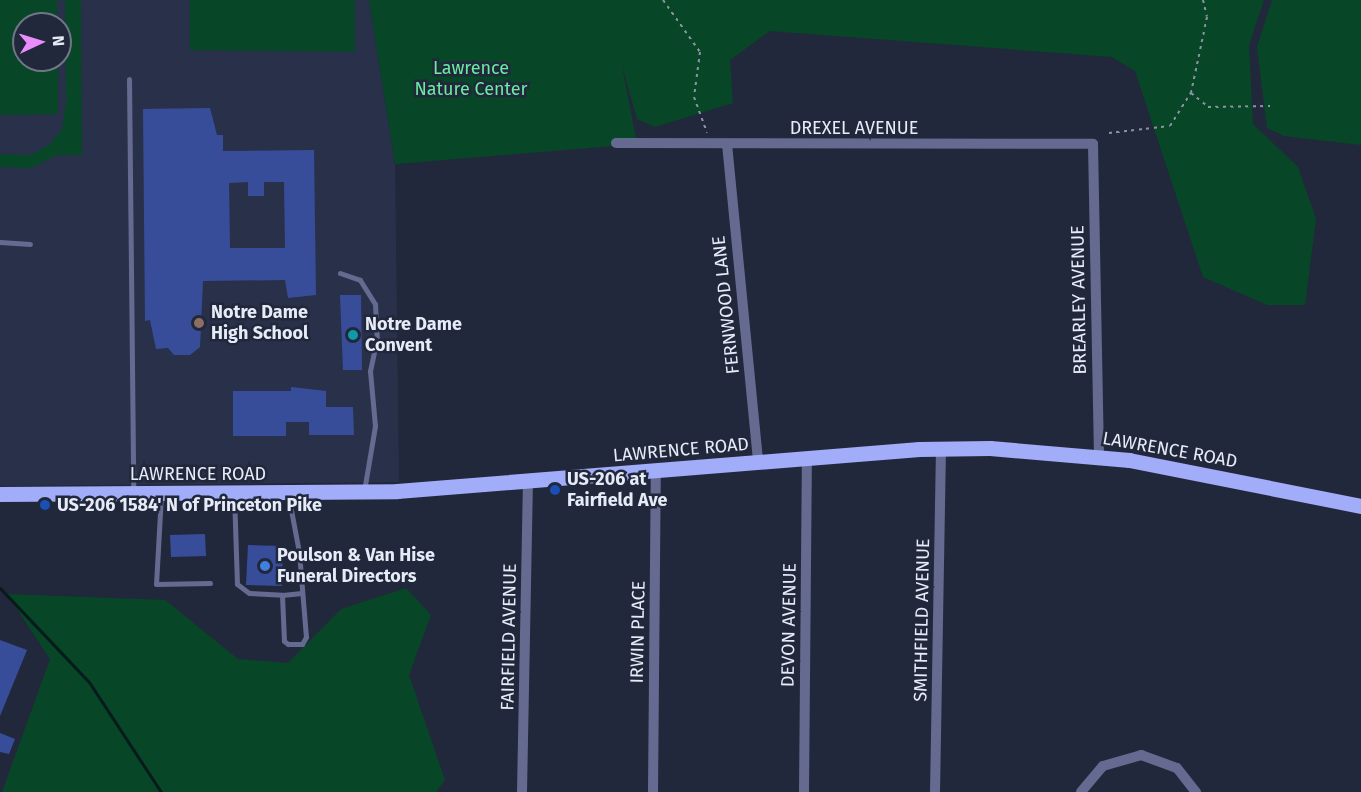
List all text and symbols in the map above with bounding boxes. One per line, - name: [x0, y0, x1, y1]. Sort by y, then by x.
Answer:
- north arrow: [12, 12, 72, 72]
- text: N: [49, 35, 68, 47]
- park label: Lawrence Nature Center: [414, 58, 528, 100]
- street label: DREXEL AVENUE: [790, 117, 918, 139]
- street label: BREARLEY AVENUE: [1067, 225, 1091, 375]
- street label: FERNWOOD LANE: [708, 235, 744, 375]
- place label: Notre Dame High School: [211, 302, 308, 344]
- place label: Notre Dame Convent: [365, 314, 462, 356]
- marker: Notre Dame High School: [192, 316, 206, 330]
- marker: Notre Dame Convent: [346, 328, 360, 342]
- street label: LAWRENCE ROAD: [1101, 428, 1239, 472]
- street label: LAWRENCE ROAD: [612, 433, 750, 467]
- street label: LAWRENCE ROAD: [130, 463, 266, 485]
- place label: US-206 at Fairfield Ave: [567, 469, 668, 512]
- marker: US-206 at Fairfield Ave: [548, 483, 562, 497]
- place label: US-206 1584' N of Princeton Pike: [57, 494, 322, 516]
- marker: US-206 1584' N of Princeton Pike: [38, 498, 52, 512]
- street label: SMITHFIELD AVENUE: [910, 538, 934, 702]
- place label: Poulson & Van Hise Funeral Directors: [277, 545, 435, 588]
- marker: Poulson & Van Hise Funeral Directors: [258, 559, 272, 573]
- street label: FAIRFIELD AVENUE: [497, 563, 521, 711]
- street label: DEVON AVENUE: [777, 563, 801, 687]
- street label: IRWIN PLACE: [626, 580, 650, 684]

